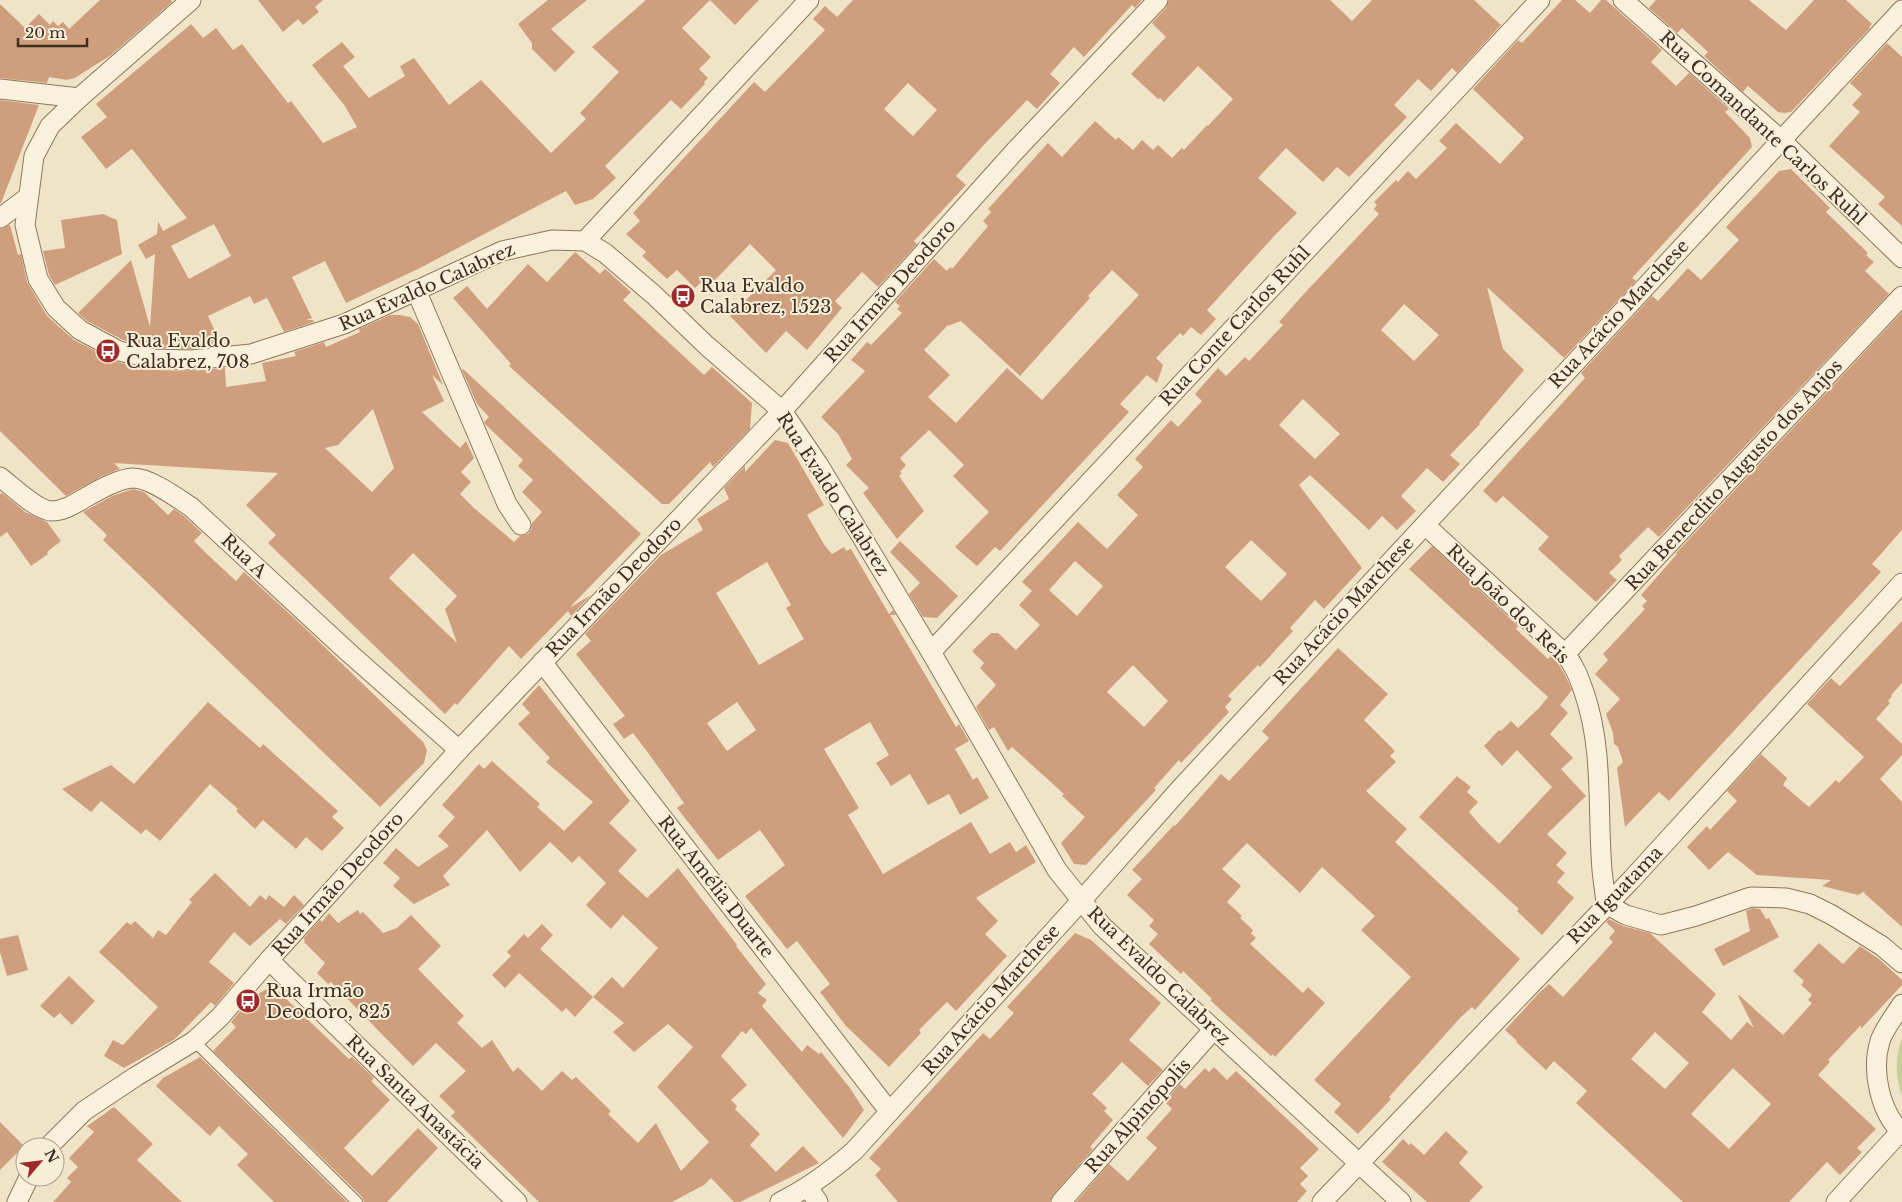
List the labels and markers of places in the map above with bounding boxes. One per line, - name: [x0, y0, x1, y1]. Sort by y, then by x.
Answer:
- place label: Rua Evaldo Calabrez, 1523: [700, 275, 831, 318]
- bus stop icon: Rua Evaldo Calabrez, 1523: [670, 283, 696, 309]
- place label: Rua Evaldo Calabrez, 708: [126, 330, 250, 373]
- bus stop icon: Rua Evaldo Calabrez, 708: [95, 338, 121, 364]
- place label: Rua Irmão Deodoro, 825: [266, 980, 390, 1023]
- bus stop icon: Rua Irmão Deodoro, 825: [235, 988, 261, 1014]

